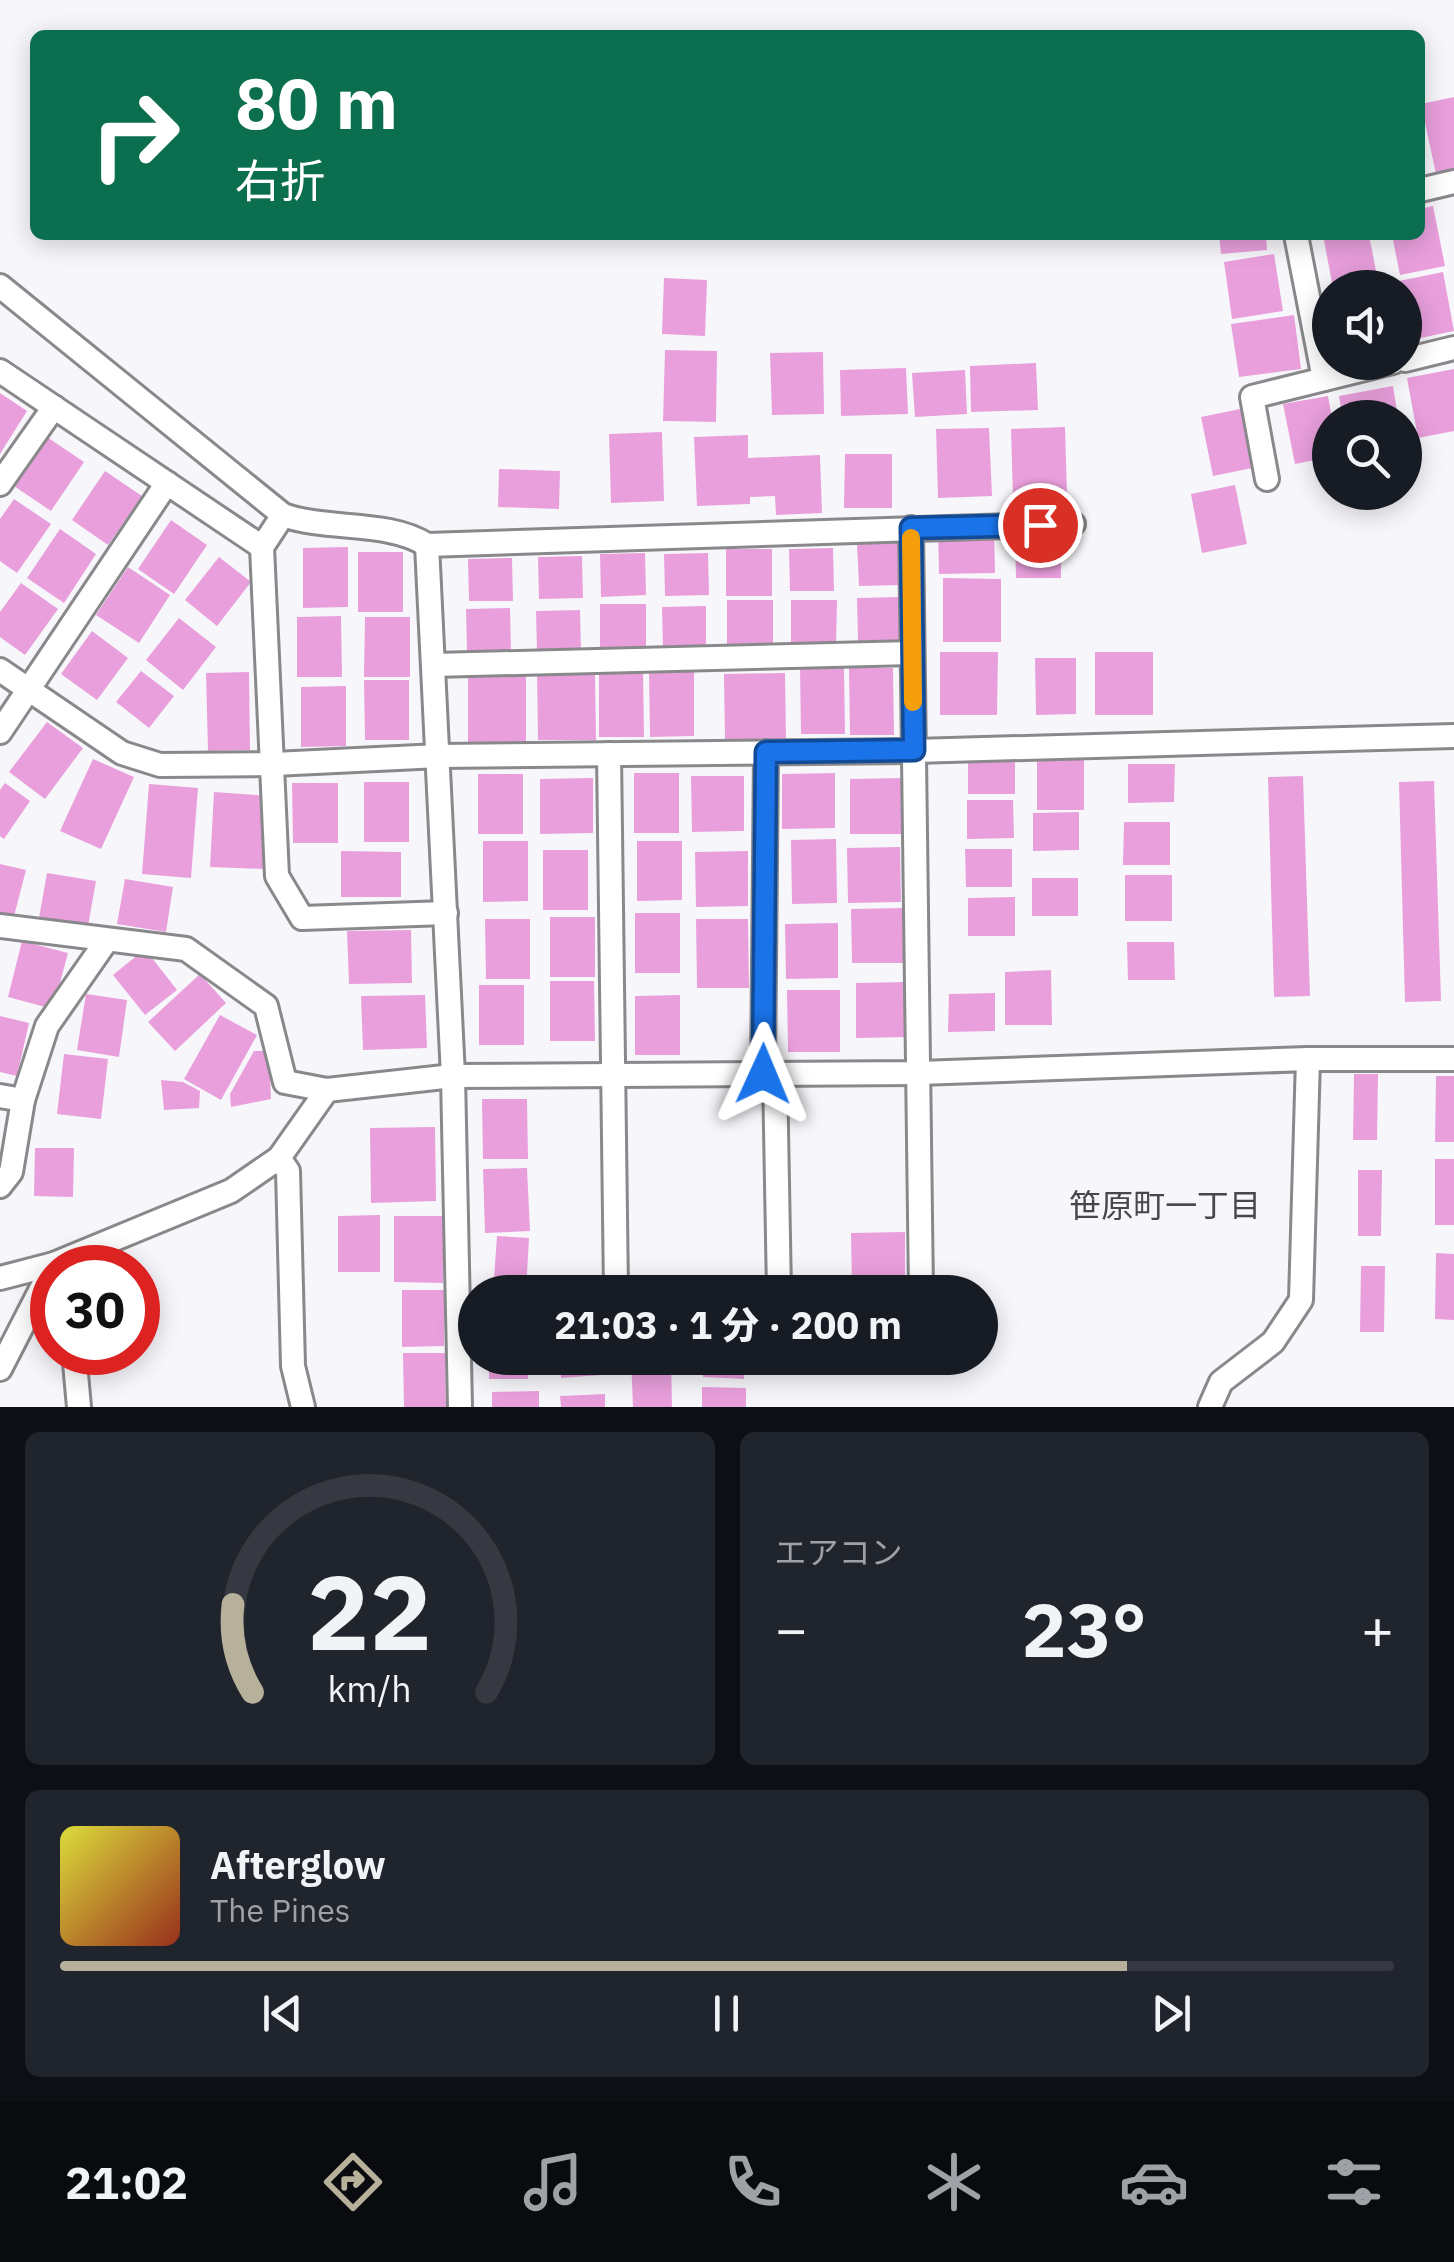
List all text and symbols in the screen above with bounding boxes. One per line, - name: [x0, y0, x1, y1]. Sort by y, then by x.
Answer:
- text: 80 m: [235, 57, 398, 148]
- icon: right: [70, 70, 200, 200]
- text: 右折: [235, 151, 325, 209]
- map controls: [1312, 270, 1422, 510]
- button: sound: [1312, 270, 1422, 380]
- button: search: [1312, 400, 1422, 510]
- pin: [998, 483, 1083, 568]
- icon: arrive: [1013, 498, 1068, 553]
- position arrow: [711, 1022, 815, 1126]
- district label: 笹原町一丁目: [1069, 1184, 1261, 1226]
- speed limit sign: 30: [30, 1245, 160, 1375]
- text: 21:03 · 1 分 · 200 m: [554, 1300, 902, 1349]
- text: エアコン: [775, 1531, 903, 1573]
- text: 22: [307, 1543, 432, 1679]
- text: 23°: [1022, 1580, 1147, 1678]
- text: −: [775, 1593, 808, 1664]
- text: +: [1361, 1593, 1394, 1664]
- text: km/h: [328, 1665, 412, 1712]
- text: Afterglow: [210, 1840, 386, 1889]
- text: The Pines: [210, 1889, 350, 1931]
- icon: previous: [255, 1986, 310, 2041]
- icon: pause: [699, 1986, 754, 2041]
- icon: next: [1144, 1986, 1199, 2041]
- icon: directions: [318, 2147, 388, 2217]
- icon: music: [518, 2147, 588, 2217]
- icon: phone: [718, 2147, 788, 2217]
- icon: climate: [919, 2147, 989, 2217]
- icon: car: [1119, 2147, 1189, 2217]
- icon: filters: [1319, 2147, 1389, 2217]
- text: 21:02: [65, 2153, 188, 2211]

